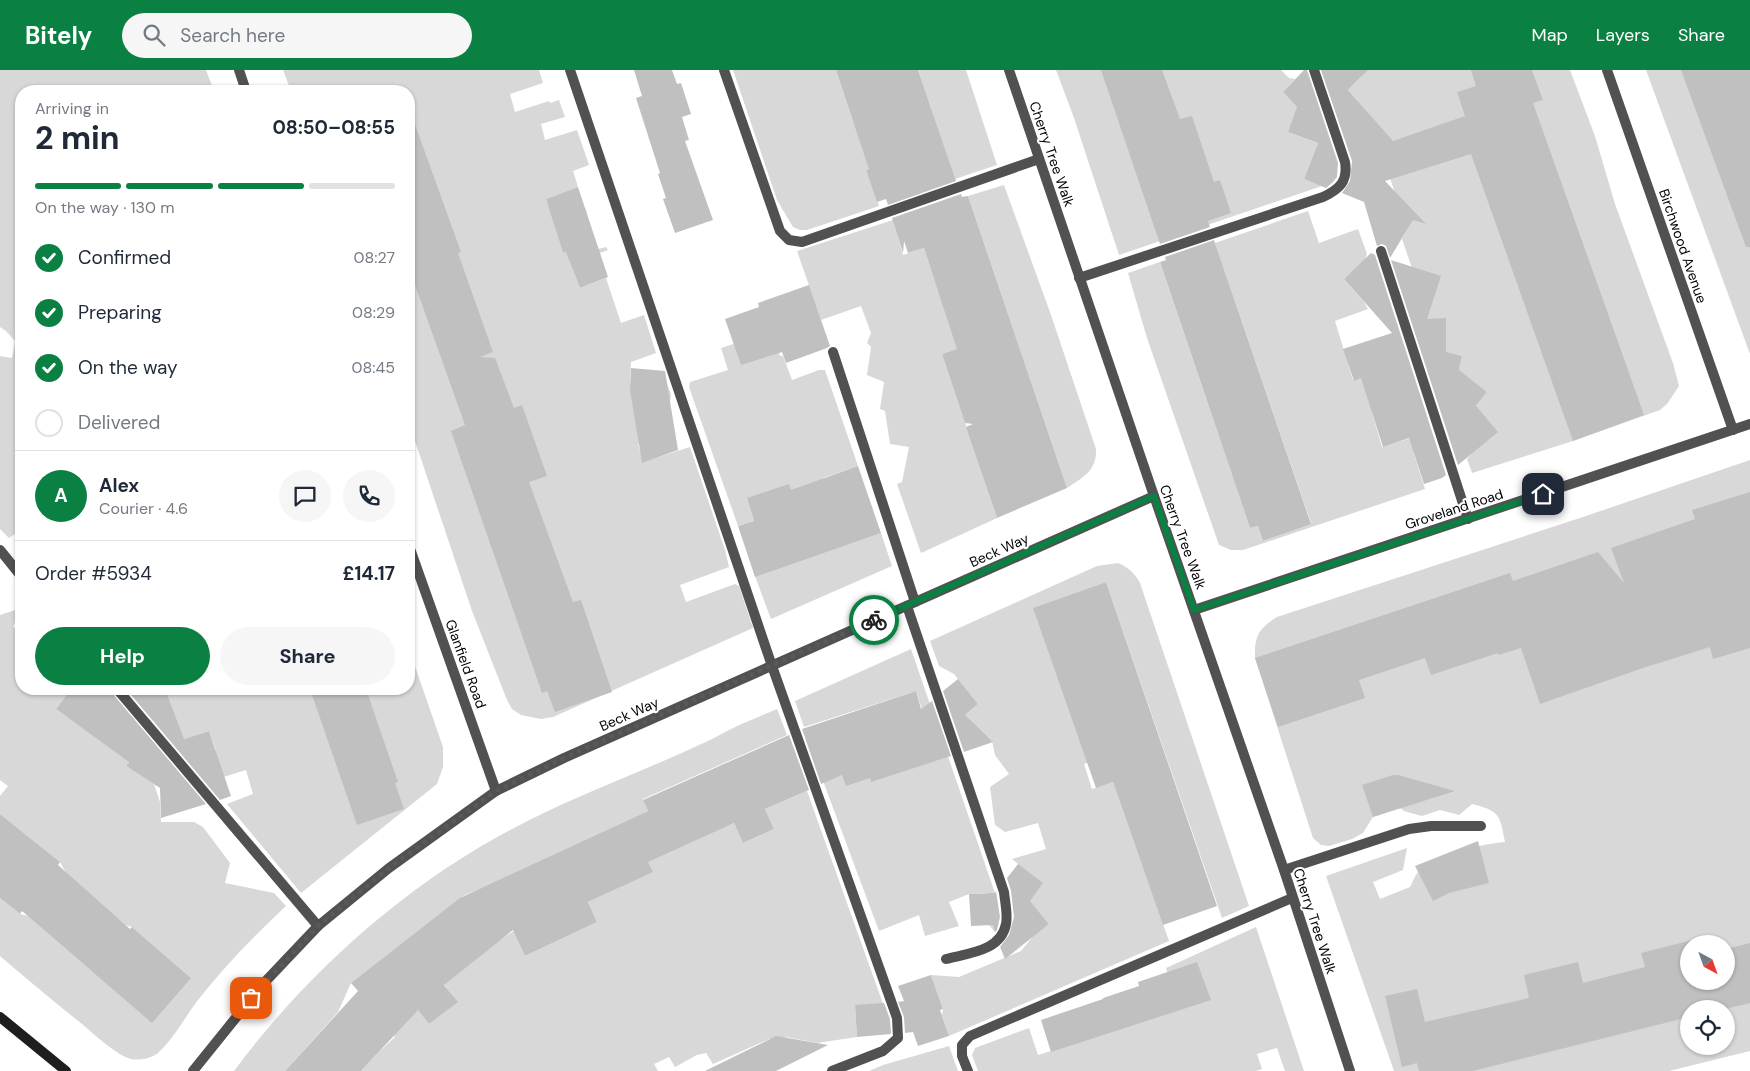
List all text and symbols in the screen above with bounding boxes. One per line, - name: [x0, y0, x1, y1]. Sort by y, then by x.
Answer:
- search box: [122, 13, 472, 58]
- text: Bitely: [25, 20, 92, 51]
- icon: search: [140, 21, 168, 49]
- text: Search here: [180, 23, 285, 48]
- text: Map: [1532, 23, 1568, 47]
- text: Layers: [1596, 23, 1650, 47]
- text: Share: [1678, 23, 1725, 47]
- text: Arriving in: [35, 98, 109, 119]
- street label: Cherry Tree Walk: [1026, 99, 1078, 209]
- text: 08:50–08:55: [272, 115, 395, 140]
- text: 2 min: [35, 117, 120, 159]
- street label: Birchwood Avenue: [1655, 186, 1711, 306]
- text: On the way · 130 m: [35, 197, 175, 218]
- icon: check: [35, 244, 63, 272]
- text: Confirmed: [78, 245, 171, 270]
- text: 08:27: [354, 247, 395, 268]
- icon: check: [35, 299, 63, 327]
- text: Preparing: [78, 300, 162, 325]
- text: 08:29: [352, 302, 395, 323]
- icon: check: [35, 354, 63, 382]
- text: On the way: [78, 355, 178, 380]
- text: 08:45: [352, 357, 395, 378]
- text: Delivered: [78, 410, 160, 435]
- button: chat: [279, 470, 331, 522]
- button: phone: [343, 470, 395, 522]
- text: Alex: [99, 473, 139, 498]
- pin: [1522, 473, 1564, 515]
- icon: home: [1529, 480, 1557, 508]
- street label: Cherry Tree Walk: [1156, 482, 1210, 592]
- text: A: [54, 483, 68, 508]
- street label: Groveland Road: [1403, 485, 1505, 533]
- text: Courier · 4.6: [99, 498, 188, 519]
- street label: Beck Way: [966, 529, 1032, 571]
- text: Order #5934: [35, 561, 152, 586]
- text: £14.17: [343, 561, 395, 586]
- courier: [849, 595, 899, 645]
- icon: bike: [860, 606, 888, 634]
- street label: Glanfield Road: [442, 617, 490, 711]
- button: Help: [35, 627, 210, 685]
- button: Share: [220, 627, 395, 685]
- street label: Beck Way: [596, 693, 662, 735]
- street label: Cherry Tree Walk: [1289, 866, 1341, 976]
- north arrow: [1680, 935, 1735, 990]
- map controls: [1680, 935, 1735, 1055]
- pin: [230, 977, 272, 1019]
- icon: bag: [237, 984, 265, 1012]
- button: locate: [1680, 1000, 1735, 1055]

